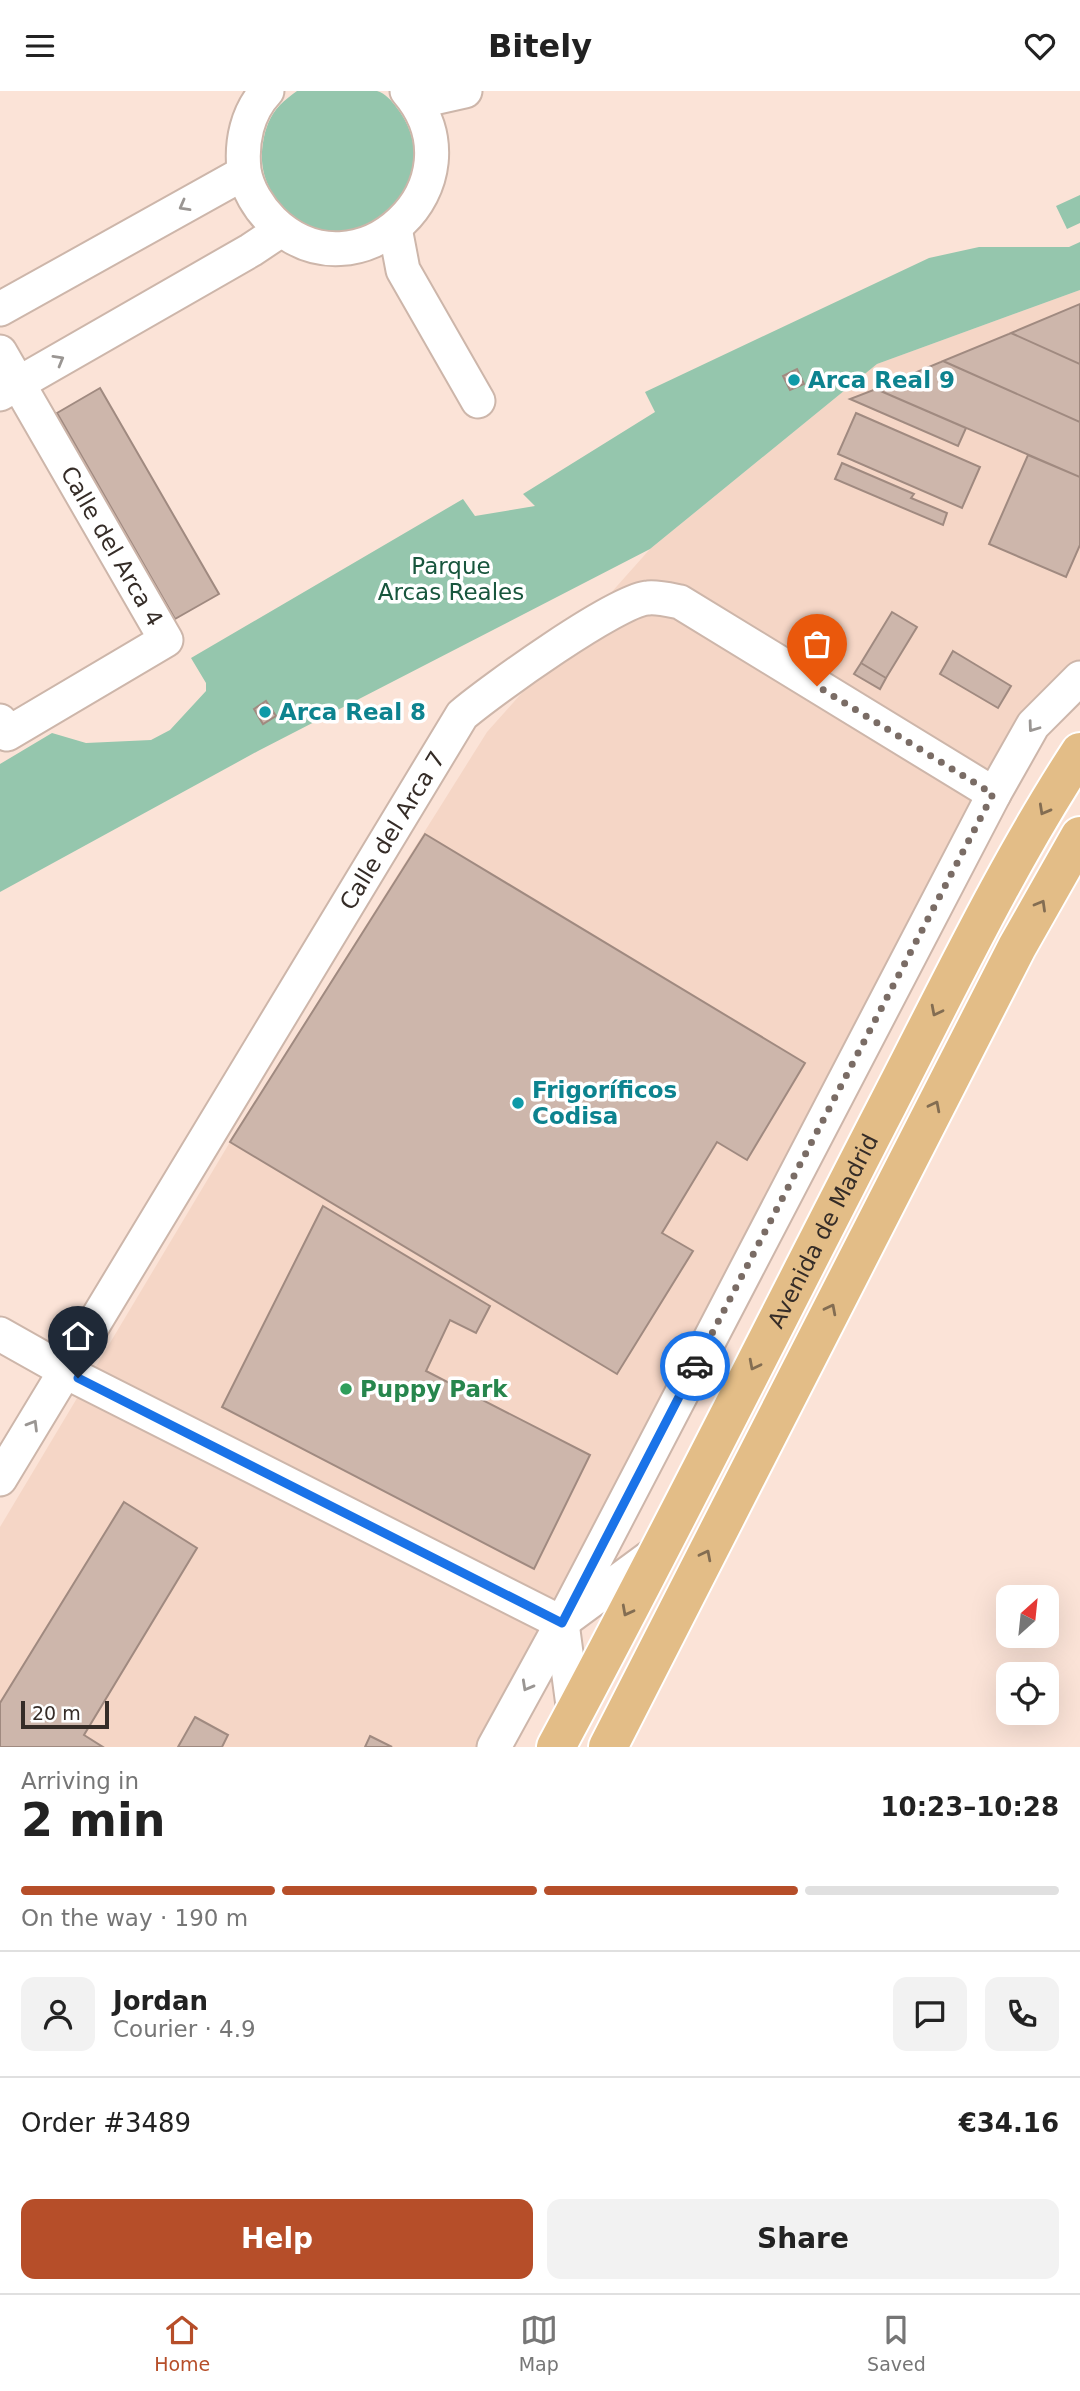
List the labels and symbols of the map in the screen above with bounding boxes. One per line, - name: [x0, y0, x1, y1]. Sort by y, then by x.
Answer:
- one-way arrow: [179, 198, 192, 211]
- one-way arrow: [52, 355, 65, 368]
- place label: Arca Real 9: [808, 367, 955, 393]
- marker: Arca Real 9: [786, 372, 802, 388]
- street label: Calle del Arca 4: [56, 461, 168, 631]
- park label: Parque Arcas Reales: [378, 553, 524, 605]
- pin: [787, 614, 847, 686]
- place label: Arca Real 8: [279, 699, 426, 725]
- marker: Arca Real 8: [257, 704, 273, 720]
- one-way arrow: [1029, 719, 1042, 732]
- street label: Calle del Arca 7: [334, 747, 450, 914]
- one-way arrow: [1039, 803, 1052, 815]
- one-way arrow: [1033, 900, 1046, 912]
- one-way arrow: [931, 1004, 945, 1016]
- place label: Frigoríficos Codisa: [532, 1077, 677, 1129]
- marker: Frigoríficos Codisa: [510, 1095, 526, 1111]
- one-way arrow: [926, 1101, 940, 1113]
- street label: Avenida de Madrid: [763, 1130, 883, 1332]
- one-way arrow: [823, 1304, 837, 1316]
- pin: [48, 1306, 108, 1378]
- courier: [660, 1331, 730, 1401]
- one-way arrow: [748, 1358, 762, 1370]
- place label: Puppy Park: [360, 1376, 508, 1402]
- marker: Puppy Park: [338, 1381, 354, 1397]
- one-way arrow: [24, 1420, 37, 1433]
- one-way arrow: [697, 1550, 711, 1562]
- north arrow: [996, 1585, 1059, 1649]
- one-way arrow: [622, 1604, 636, 1616]
- one-way arrow: [522, 1679, 535, 1692]
- scale bar: [21, 1698, 108, 1730]

